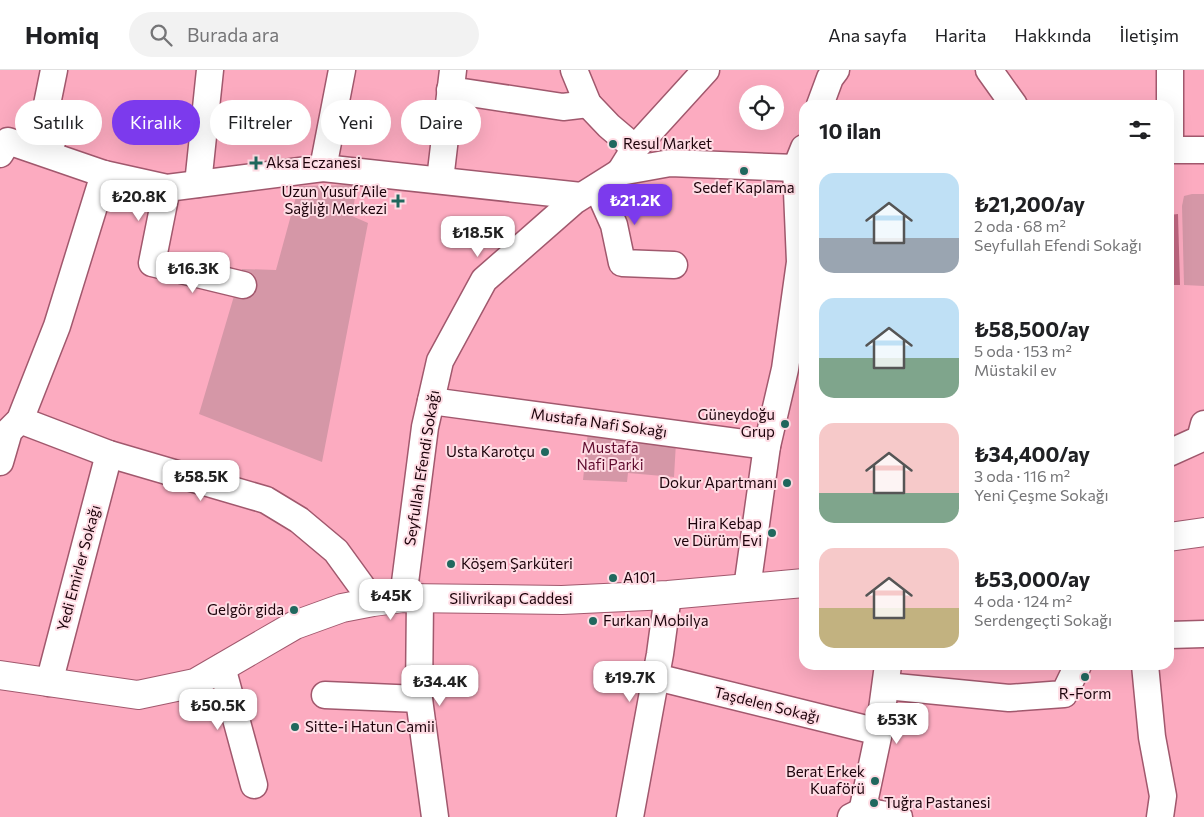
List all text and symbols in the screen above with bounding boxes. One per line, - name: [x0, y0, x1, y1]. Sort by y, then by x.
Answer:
- search box: [129, 12, 479, 57]
- text: Homiq: [25, 20, 99, 49]
- icon: search: [147, 21, 175, 49]
- text: Burada ara: [187, 23, 279, 46]
- text: Ana sayfa: [828, 24, 907, 46]
- text: Harita: [935, 24, 986, 46]
- text: Hakkında: [1014, 24, 1092, 46]
- text: İletişim: [1120, 24, 1179, 46]
- map controls: [739, 85, 784, 130]
- button: locate: [739, 85, 784, 130]
- chip: Satılık: [15, 100, 102, 145]
- chip: Kiralık: [112, 100, 200, 145]
- chip: Filtreler: [210, 100, 311, 145]
- chip: Yeni: [321, 100, 391, 145]
- chip: Daire: [401, 100, 481, 145]
- icon: filters: [1126, 116, 1154, 144]
- text: 10 ilan: [819, 118, 881, 143]
- place label: Resul Market: [623, 134, 712, 152]
- marker: Resul Market: [607, 138, 619, 150]
- place label: Aksa Eczanesi: [266, 153, 361, 171]
- marker: Aksa Eczanesi: [250, 157, 262, 169]
- marker: Sedef Kaplama: [738, 165, 750, 177]
- place label: Sedef Kaplama: [693, 178, 795, 196]
- pin: ₺20.8K: [98, 180, 180, 222]
- place label: Uzun Yusuf Aile Sağlığı Merkezi: [282, 182, 387, 217]
- pin: ₺21.2K: [594, 184, 676, 226]
- text: ₺20.8K: [111, 186, 167, 205]
- text: ₺21.2K: [609, 190, 661, 209]
- text: ₺21,200/ay: [974, 191, 1085, 216]
- icon: home: [859, 193, 919, 253]
- marker: Uzun Yusuf Aile Sağlığı Merkezi: [391, 194, 405, 208]
- pin: ₺18.5K: [437, 216, 519, 258]
- text: 2 oda · 68 m²: [974, 216, 1066, 235]
- text: ₺18.5K: [452, 222, 504, 241]
- text: Seyfullah Efendi Sokağı: [974, 235, 1142, 254]
- pin: ₺16.3K: [152, 252, 234, 294]
- text: ₺16.3K: [167, 258, 219, 277]
- text: ₺58,500/ay: [974, 316, 1090, 341]
- icon: home: [859, 318, 919, 378]
- text: 5 oda · 153 m²: [974, 341, 1072, 360]
- text: Müstakil ev: [974, 360, 1057, 379]
- street label: Seyfullah Efendi Sokağı: [400, 389, 442, 547]
- street label: Mustafa Nafi Sokağı: [530, 404, 668, 440]
- place label: Güneydoğu Grup: [698, 405, 775, 440]
- marker: Güneydoğu Grup: [779, 418, 791, 430]
- park label: Mustafa Nafi Parki: [576, 438, 644, 473]
- text: ₺34,400/ay: [974, 441, 1090, 466]
- place label: Usta Karotçu: [446, 442, 535, 460]
- icon: home: [859, 443, 919, 503]
- marker: Usta Karotçu: [539, 446, 551, 458]
- pin: ₺58.5K: [160, 460, 242, 502]
- text: ₺58.5K: [173, 466, 229, 485]
- text: 3 oda · 116 m²: [974, 466, 1070, 485]
- place label: Dokur Apartmanı: [659, 473, 777, 491]
- marker: Dokur Apartmanı: [781, 477, 793, 489]
- text: Yeni Çeşme Sokağı: [974, 485, 1109, 504]
- street label: Yedi Emirler Sokağı: [53, 503, 104, 633]
- place label: Hira Kebap ve Dürüm Evi: [674, 514, 762, 549]
- marker: Hira Kebap ve Dürüm Evi: [766, 527, 778, 539]
- place label: Köşem Şarküteri: [461, 554, 573, 572]
- marker: Köşem Şarküteri: [445, 558, 457, 570]
- text: ₺53,000/ay: [974, 566, 1090, 591]
- place label: A101: [623, 568, 656, 586]
- icon: home: [859, 568, 919, 628]
- marker: A101: [607, 572, 619, 584]
- pin: ₺45K: [361, 578, 421, 621]
- text: ₺45K: [370, 585, 412, 604]
- street label: Silivrikapı Caddesi: [449, 589, 573, 607]
- text: 4 oda · 124 m²: [974, 591, 1072, 610]
- place label: Gelgör gida: [207, 600, 284, 618]
- marker: Gelgör gida: [288, 604, 300, 616]
- text: Serdengeçti Sokağı: [974, 610, 1112, 629]
- place label: Furkan Mobilya: [603, 611, 708, 629]
- marker: Furkan Mobilya: [587, 615, 599, 627]
- pin: ₺19.7K: [589, 660, 671, 703]
- pin: ₺34.4K: [399, 664, 481, 707]
- text: ₺19.7K: [604, 667, 656, 686]
- text: ₺34.4K: [412, 671, 468, 690]
- marker: R-Form: [1079, 671, 1091, 683]
- street label: Taşdelen Sokağı: [712, 682, 822, 726]
- place label: R-Form: [1059, 684, 1111, 702]
- pin: ₺50.5K: [177, 688, 259, 731]
- text: ₺50.5K: [190, 695, 246, 714]
- pin: ₺53K: [867, 702, 927, 745]
- text: ₺53K: [876, 709, 918, 728]
- place label: Sitte-i Hatun Camii: [305, 717, 435, 735]
- marker: Sitte-i Hatun Camii: [289, 721, 301, 733]
- place label: Berat Erkek Kuaförü: [786, 762, 865, 797]
- marker: Berat Erkek Kuaförü: [869, 775, 881, 787]
- place label: Tuğra Pastanesi: [884, 793, 991, 811]
- marker: Tuğra Pastanesi: [868, 797, 880, 809]

